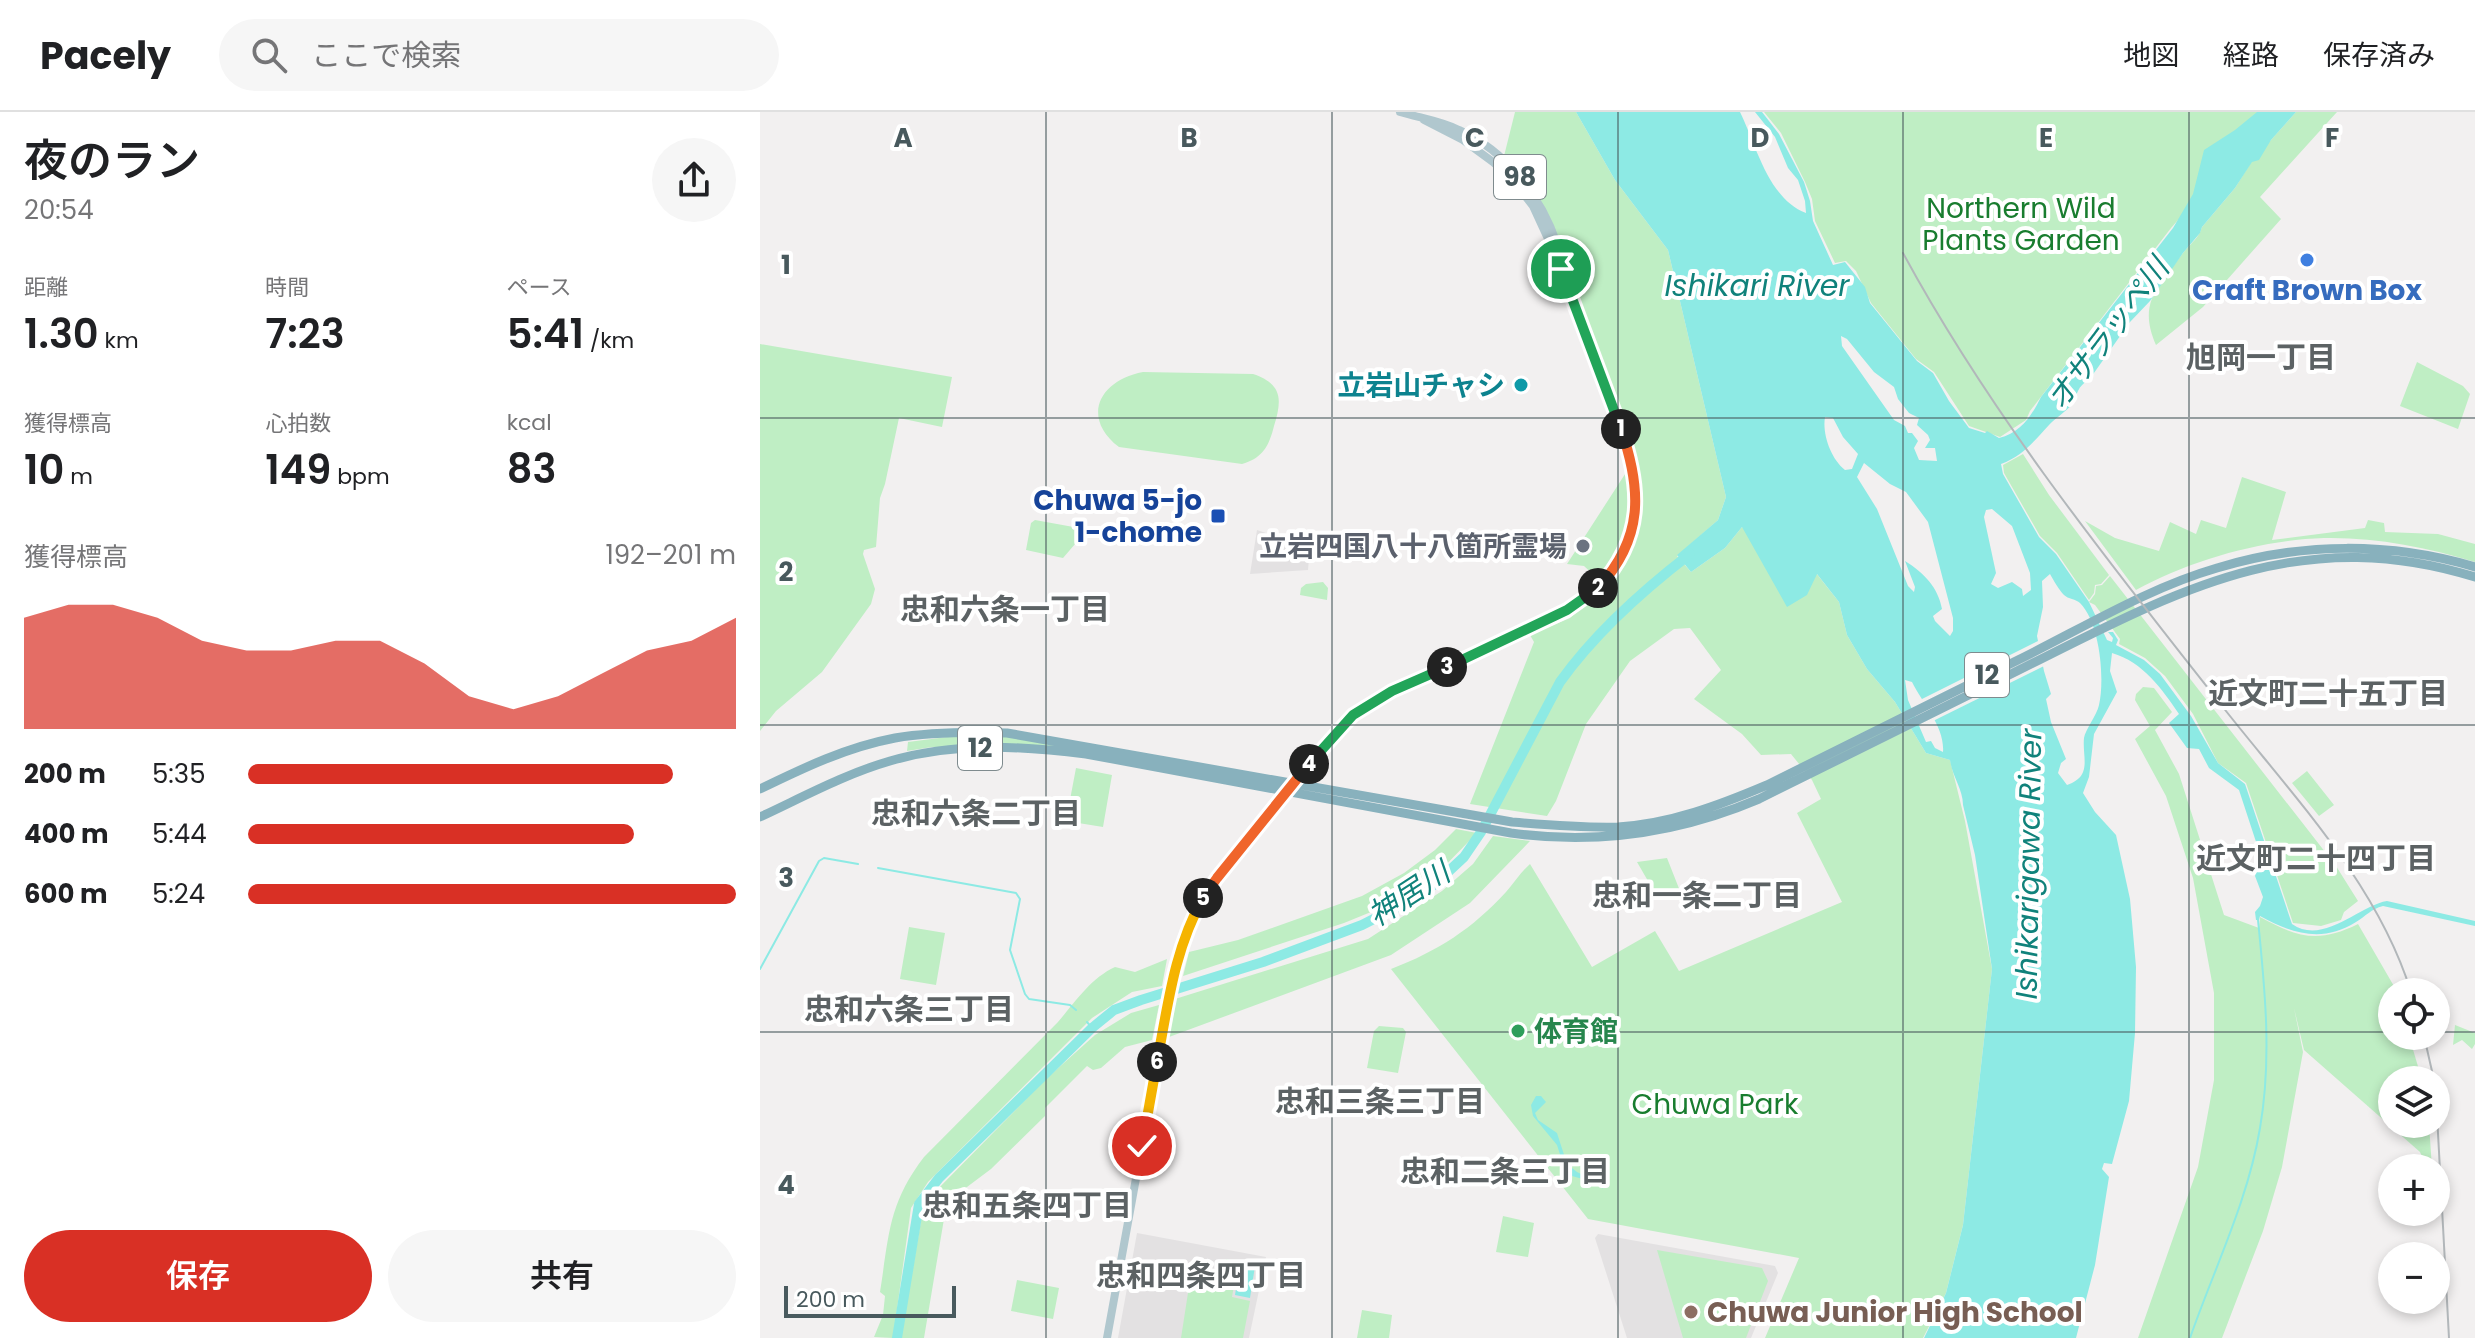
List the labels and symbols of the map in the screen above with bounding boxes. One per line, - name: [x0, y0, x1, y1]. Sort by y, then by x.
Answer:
- text: A: [893, 120, 913, 156]
- text: B: [1180, 120, 1198, 156]
- text: C: [1465, 120, 1485, 156]
- text: D: [1751, 120, 1770, 156]
- text: E: [2039, 120, 2053, 156]
- text: F: [2325, 120, 2339, 156]
- road number: 98: [1494, 155, 1546, 199]
- park label: Northern Wild Plants Garden: [1922, 189, 2120, 260]
- pin: [1527, 235, 1595, 303]
- water label: オサラッペ川: [2036, 246, 2181, 419]
- text: 1: [781, 247, 791, 283]
- marker: Craft Brown Box: [2298, 251, 2316, 269]
- water label: Ishikari River: [1664, 264, 1850, 307]
- place label: Craft Brown Box: [2192, 271, 2422, 310]
- district label: 旭岡一丁目: [2186, 336, 2336, 379]
- place label: 立岩山チャシ: [1337, 366, 1505, 405]
- marker: 立岩山チャシ: [1512, 376, 1530, 394]
- pin: 1: [1601, 409, 1641, 449]
- place label: Chuwa 5-jo 1-chome: [1033, 481, 1202, 552]
- marker: Chuwa 5-jo 1-chome: [1209, 507, 1227, 525]
- place label: 立岩四国八十八箇所霊場: [1259, 527, 1567, 566]
- marker: 立岩四国八十八箇所霊場: [1574, 537, 1592, 555]
- text: 2: [779, 554, 794, 590]
- pin: 2: [1578, 568, 1618, 608]
- district label: 忠和六条一丁目: [900, 588, 1110, 631]
- pin: 3: [1427, 647, 1467, 687]
- road number: 12: [1965, 653, 2009, 697]
- district label: 近文町二十五丁目: [2208, 672, 2448, 715]
- road number: 12: [958, 726, 1002, 770]
- water label: Ishikarigawa River: [2005, 728, 2052, 1000]
- pin: 4: [1289, 744, 1329, 784]
- district label: 忠和六条二丁目: [871, 792, 1081, 835]
- district label: 近文町二十四丁目: [2196, 837, 2436, 880]
- water label: 神居川: [1359, 849, 1461, 936]
- text: 3: [778, 860, 794, 896]
- district label: 忠和一条二丁目: [1592, 874, 1802, 917]
- pin: 5: [1183, 878, 1223, 918]
- district label: 忠和六条三丁目: [804, 988, 1014, 1031]
- place label: 体育館: [1534, 1012, 1618, 1051]
- marker: 体育館: [1509, 1022, 1527, 1040]
- pin: 6: [1137, 1042, 1177, 1082]
- district label: 忠和三条三丁目: [1275, 1080, 1485, 1123]
- park label: Chuwa Park: [1632, 1085, 1799, 1124]
- pin: [1108, 1112, 1176, 1180]
- district label: 忠和二条三丁目: [1400, 1150, 1610, 1193]
- text: 4: [777, 1167, 795, 1203]
- district label: 忠和五条四丁目: [922, 1184, 1132, 1227]
- district label: 忠和四条四丁目: [1096, 1254, 1306, 1297]
- scale bar: [784, 1282, 956, 1318]
- place label: Chuwa Junior High School: [1707, 1293, 2083, 1332]
- marker: Chuwa Junior High School: [1682, 1303, 1700, 1321]

